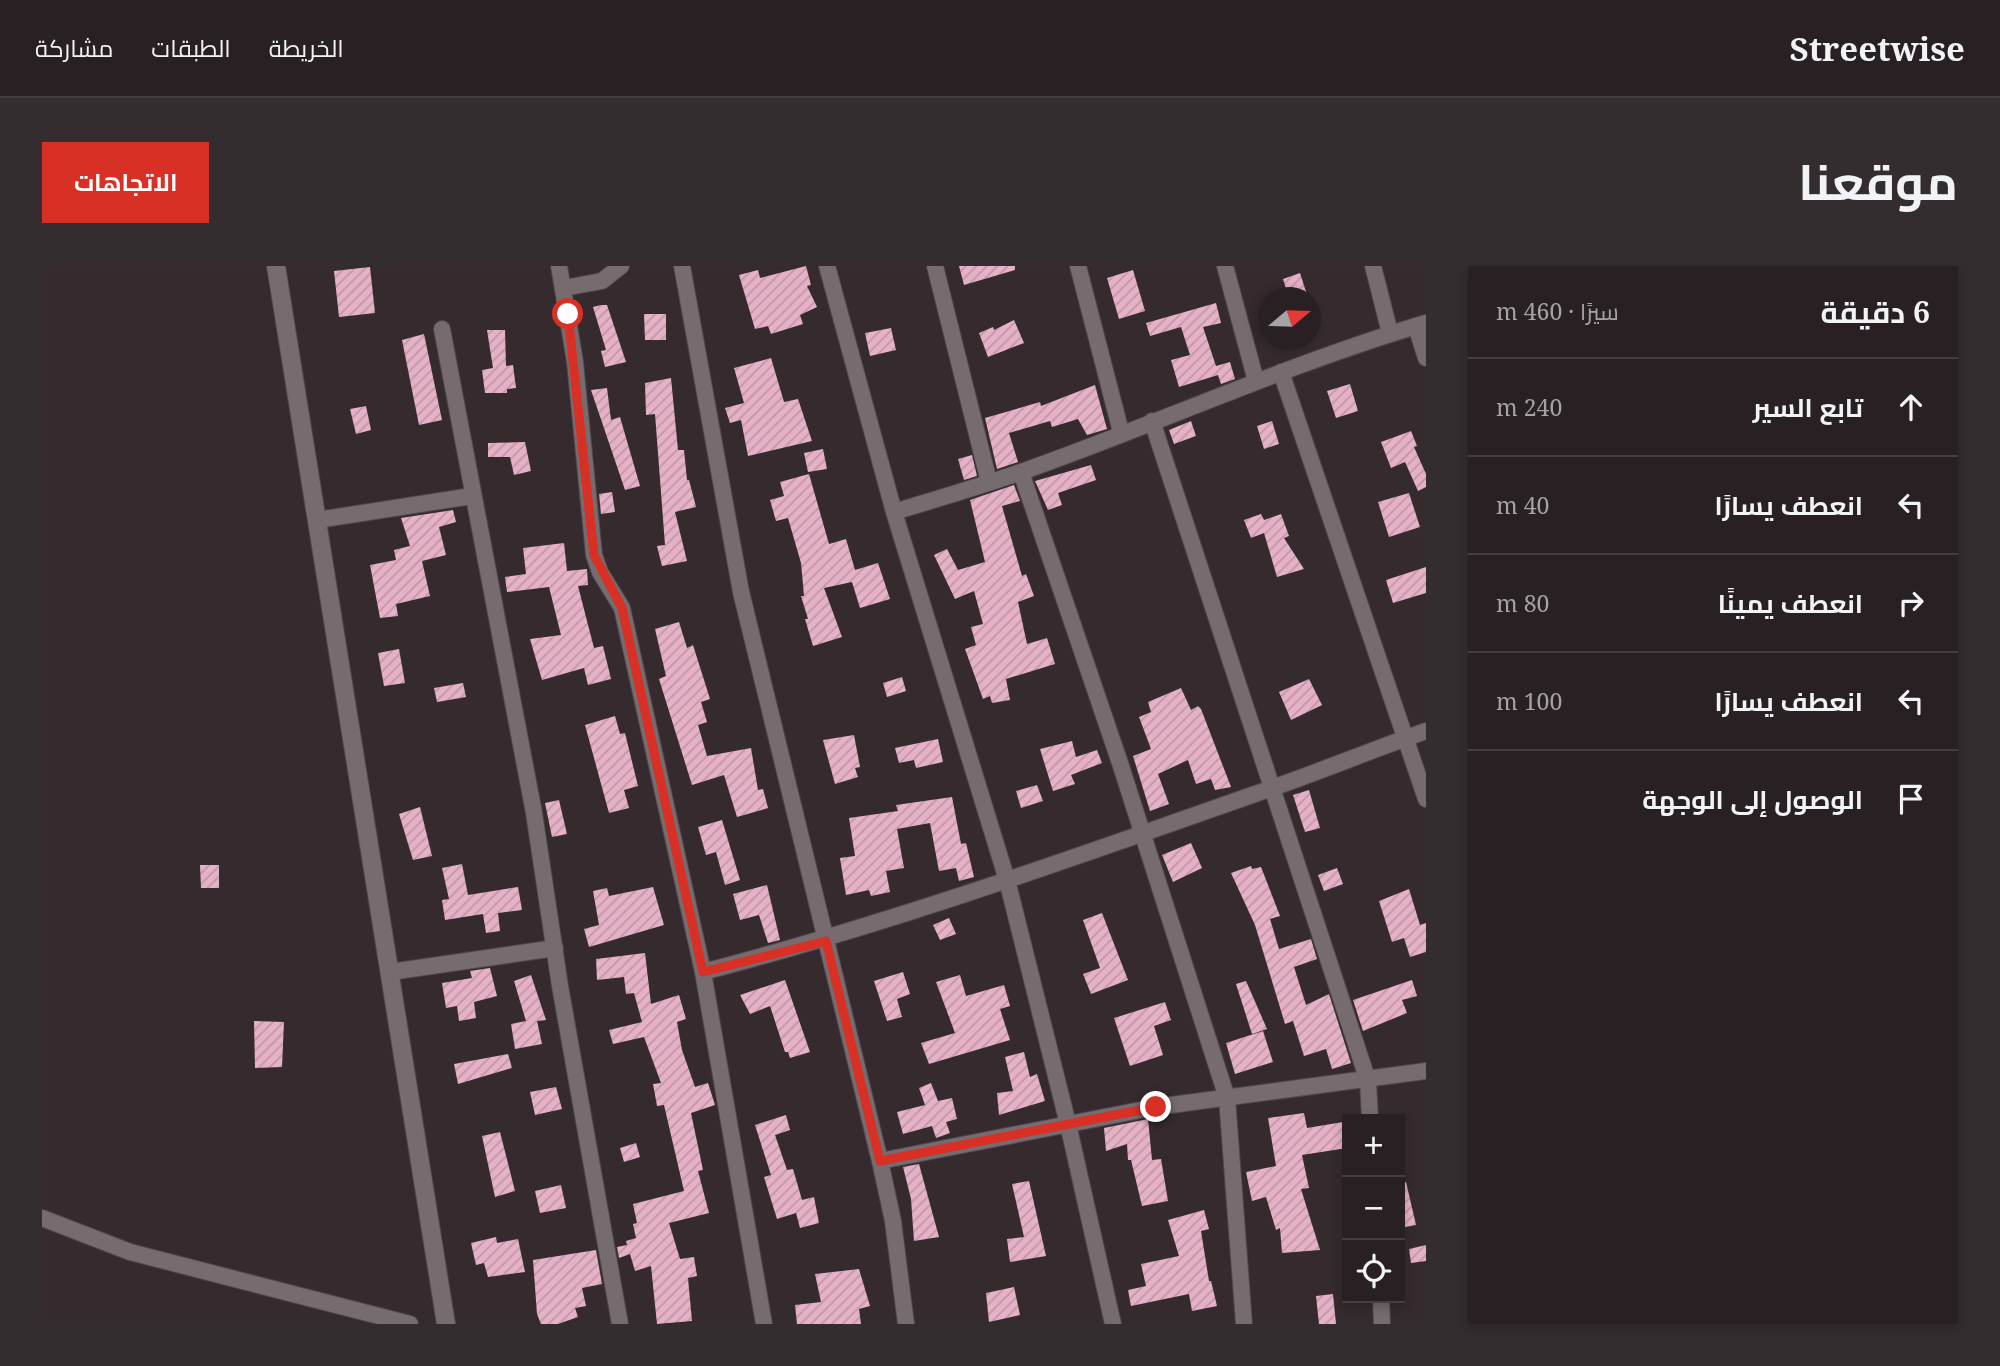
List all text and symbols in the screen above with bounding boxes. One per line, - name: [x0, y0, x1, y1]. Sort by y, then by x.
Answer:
- text: Streetwise: [1790, 26, 1965, 71]
- text: مشاركة: [35, 31, 113, 64]
- text: الطبقات: [151, 31, 231, 64]
- text: الخريطة: [269, 31, 344, 64]
- button: الاتجاهات: [42, 142, 209, 223]
- text: موقعنا: [1798, 148, 1958, 214]
- north arrow: [1258, 287, 1321, 350]
- text: 6 دقيقة: [1820, 291, 1930, 332]
- text: سيرًا · 460 m: [1496, 295, 1619, 327]
- route start: [552, 298, 583, 329]
- icon: ahead: [1892, 388, 1930, 426]
- text: تابع السير: [1753, 389, 1863, 425]
- text: 240 m: [1496, 391, 1562, 423]
- icon: left: [1892, 486, 1930, 524]
- text: انعطف يسارًا: [1714, 487, 1863, 523]
- text: 40 m: [1496, 489, 1549, 521]
- icon: right: [1892, 584, 1930, 622]
- text: انعطف يمينًا: [1718, 585, 1863, 621]
- text: 80 m: [1496, 587, 1549, 619]
- icon: left: [1892, 682, 1930, 720]
- text: انعطف يسارًا: [1714, 683, 1863, 719]
- text: 100 m: [1496, 685, 1562, 717]
- icon: arrive: [1892, 780, 1930, 818]
- text: الوصول إلى الوجهة: [1642, 781, 1863, 817]
- route end: [1140, 1091, 1171, 1122]
- map controls: [1342, 1114, 1405, 1303]
- button: +: [1342, 1114, 1405, 1177]
- button: −: [1342, 1177, 1405, 1240]
- button: locate: [1342, 1240, 1405, 1303]

